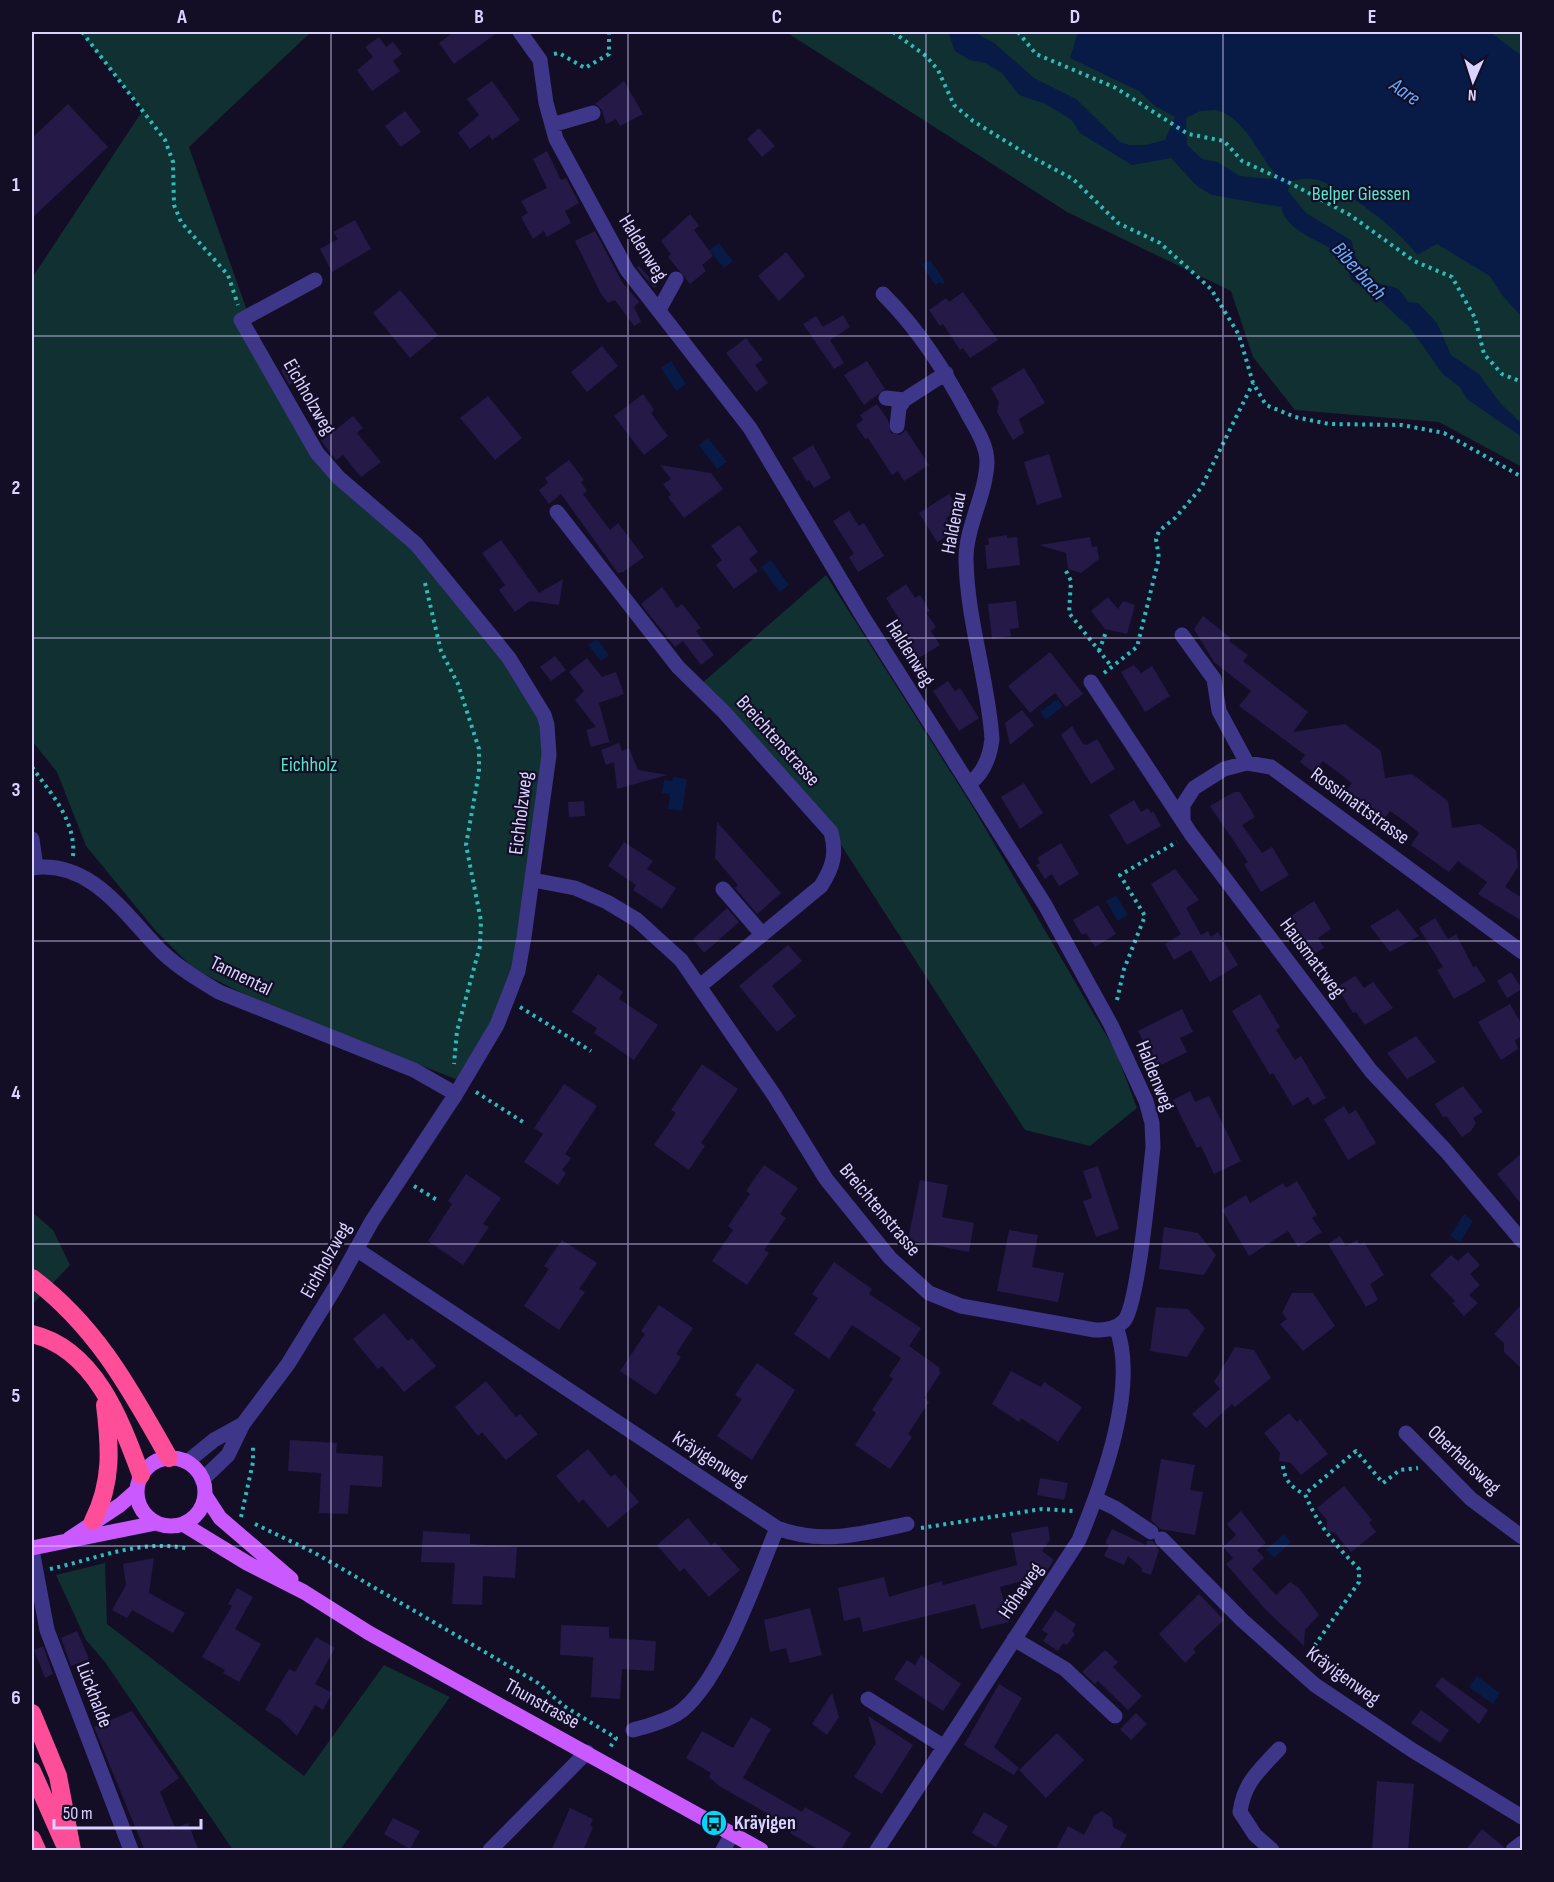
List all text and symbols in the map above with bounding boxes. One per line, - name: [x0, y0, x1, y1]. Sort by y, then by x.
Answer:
- text: A: [176, 5, 187, 29]
- text: B: [474, 5, 484, 29]
- text: C: [772, 5, 782, 29]
- text: D: [1070, 5, 1080, 29]
- text: E: [1368, 5, 1376, 29]
- north arrow: [1443, 51, 1503, 111]
- water label: Aare: [1384, 72, 1425, 111]
- text: N: [1468, 85, 1477, 104]
- text: 1: [12, 173, 20, 197]
- park label: Belper Giessen: [1312, 182, 1410, 206]
- street label: Haldenweg: [613, 210, 673, 286]
- water label: Biberbach: [1326, 237, 1392, 305]
- street label: Eichholzweg: [278, 355, 340, 439]
- text: 2: [12, 476, 20, 500]
- street label: Haldenau: [936, 490, 972, 556]
- street label: Haldenweg: [880, 615, 940, 691]
- street label: Breichtenstrasse: [731, 691, 825, 791]
- park label: Eichholz: [281, 753, 337, 777]
- street label: Rossimattstrasse: [1306, 762, 1414, 850]
- street label: Eichholzweg: [504, 770, 538, 856]
- text: 3: [12, 778, 21, 802]
- street label: Hausmattweg: [1274, 914, 1350, 1002]
- street label: Tannental: [206, 951, 276, 1001]
- street label: Haldenweg: [1130, 1037, 1180, 1115]
- text: 4: [11, 1081, 21, 1105]
- street label: Breichtenstrasse: [834, 1159, 926, 1261]
- street label: Eichholzweg: [295, 1218, 357, 1302]
- text: 5: [12, 1384, 21, 1408]
- street label: Oberhausweg: [1423, 1420, 1505, 1500]
- street label: Kräyigenweg: [668, 1426, 752, 1492]
- street label: Höheweg: [994, 1559, 1048, 1623]
- street label: Kräyigenweg: [1302, 1641, 1384, 1711]
- street label: Lückhalde: [71, 1659, 117, 1731]
- street label: Thunstrasse: [500, 1674, 584, 1734]
- text: 6: [11, 1686, 21, 1710]
- scale bar: [54, 1792, 201, 1830]
- text: 50 m: [63, 1803, 93, 1824]
- bus stop icon: Kräyigen: [699, 1808, 729, 1838]
- place label: Kräyigen: [734, 1811, 796, 1835]

